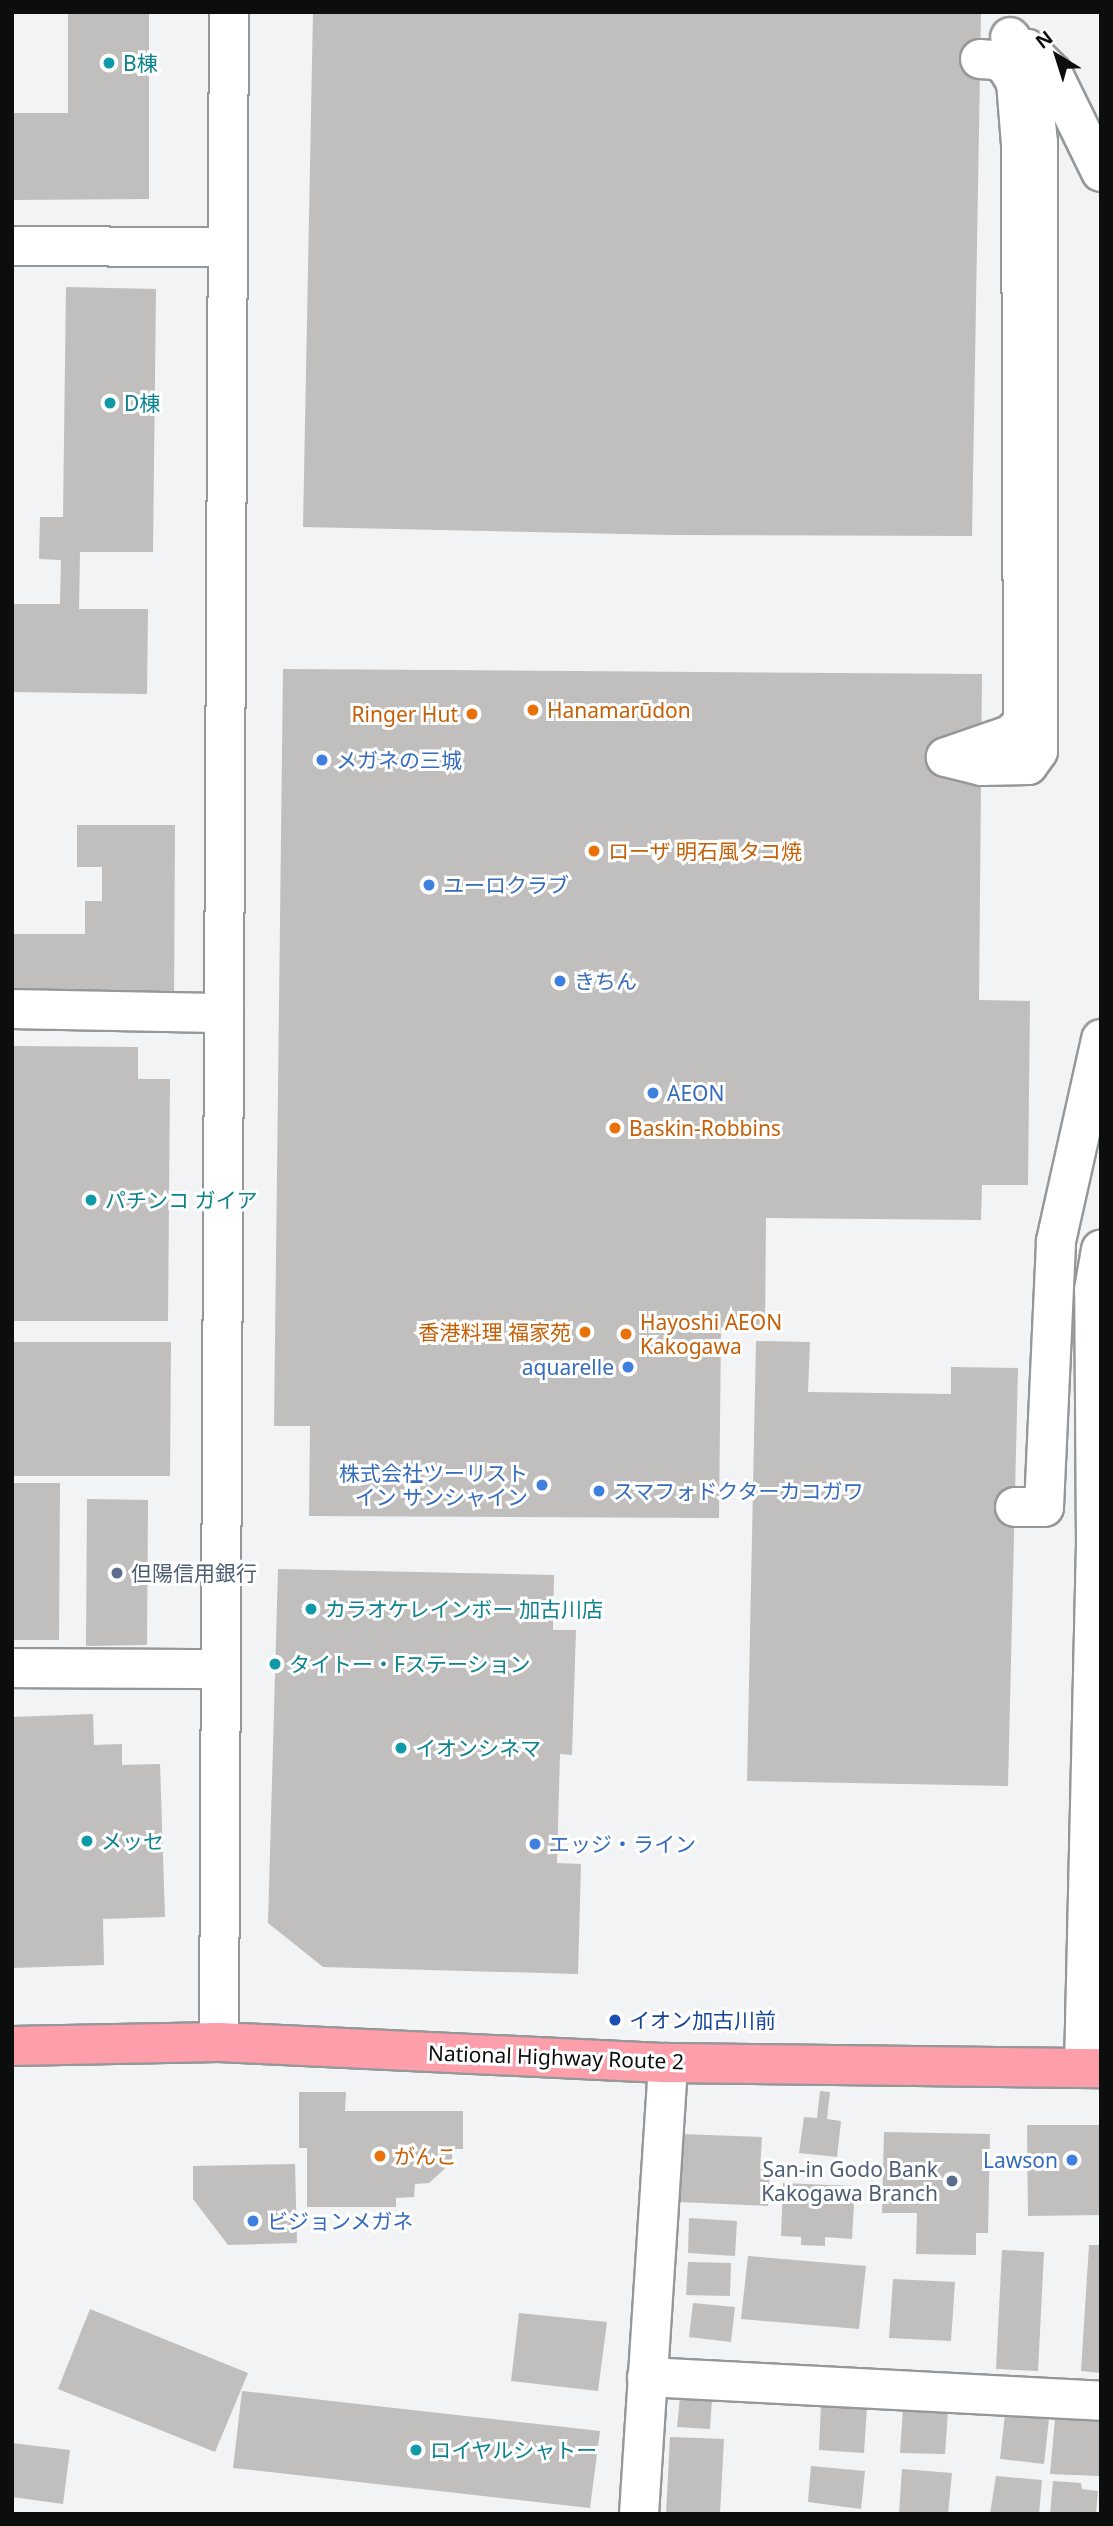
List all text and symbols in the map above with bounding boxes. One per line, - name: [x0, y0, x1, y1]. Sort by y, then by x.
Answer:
- north arrow: [1022, 21, 1092, 91]
- text: N: [1030, 24, 1058, 54]
- place label: B棟: [123, 50, 158, 76]
- marker: B棟: [101, 55, 117, 71]
- place label: D棟: [124, 390, 160, 416]
- marker: D棟: [102, 395, 118, 411]
- place label: Hanamarūdon: [547, 697, 691, 723]
- place label: Ringer Hut: [352, 701, 458, 727]
- marker: Hanamarūdon: [525, 702, 541, 718]
- marker: Ringer Hut: [464, 706, 480, 722]
- place label: メガネの三城: [336, 747, 462, 773]
- marker: メガネの三城: [314, 752, 330, 768]
- place label: ローザ 明石風タコ焼: [608, 838, 802, 864]
- marker: ローザ 明石風タコ焼: [586, 843, 602, 859]
- place label: ユーロクラブ: [443, 872, 569, 898]
- marker: ユーロクラブ: [421, 877, 437, 893]
- place label: きちん: [574, 968, 637, 994]
- marker: きちん: [552, 973, 568, 989]
- place label: AEON: [667, 1080, 724, 1106]
- marker: AEON: [645, 1085, 661, 1101]
- place label: Baskin-Robbins: [629, 1115, 781, 1141]
- marker: Baskin-Robbins: [607, 1120, 623, 1136]
- place label: パチンコ ガイア: [105, 1187, 257, 1213]
- marker: パチンコ ガイア: [83, 1192, 99, 1208]
- place label: Hayoshi AEON Kakogawa: [640, 1309, 782, 1359]
- place label: 香港料理 福家苑: [419, 1319, 571, 1345]
- marker: 香港料理 福家苑: [577, 1324, 593, 1340]
- marker: Hayoshi AEON Kakogawa: [618, 1326, 634, 1342]
- place label: aquarelle: [522, 1354, 614, 1380]
- marker: aquarelle: [620, 1359, 636, 1375]
- place label: 株式会社ツーリスト イン サンシャイン: [339, 1460, 528, 1510]
- marker: 株式会社ツーリスト イン サンシャイン: [534, 1477, 550, 1493]
- place label: スマフォドクターカコガワ: [613, 1478, 865, 1504]
- marker: スマフォドクターカコガワ: [591, 1483, 607, 1499]
- place label: 但陽信用銀行: [131, 1560, 257, 1586]
- marker: 但陽信用銀行: [109, 1565, 125, 1581]
- place label: カラオケレインボー 加古川店: [325, 1596, 603, 1622]
- marker: カラオケレインボー 加古川店: [303, 1601, 319, 1617]
- place label: タイトー・Fステーション: [289, 1651, 531, 1677]
- marker: タイトー・Fステーション: [267, 1656, 283, 1672]
- place label: イオンシネマ: [415, 1735, 541, 1761]
- marker: イオンシネマ: [393, 1740, 409, 1756]
- place label: メッセ: [101, 1828, 164, 1854]
- place label: エッジ・ライン: [549, 1831, 696, 1857]
- marker: メッセ: [79, 1833, 95, 1849]
- marker: エッジ・ライン: [527, 1836, 543, 1852]
- place label: イオン加古川前: [629, 2007, 776, 2033]
- marker: イオン加古川前: [607, 2012, 623, 2028]
- street label: National Highway Route 2: [428, 2040, 684, 2074]
- place label: がんこ: [394, 2143, 457, 2169]
- place label: Lawson: [983, 2147, 1058, 2173]
- marker: がんこ: [372, 2148, 388, 2164]
- marker: Lawson: [1064, 2152, 1080, 2168]
- place label: San-in Godo Bank Kakogawa Branch: [761, 2156, 938, 2206]
- marker: San-in Godo Bank Kakogawa Branch: [944, 2173, 960, 2189]
- place label: ビジョンメガネ: [267, 2208, 414, 2234]
- marker: ビジョンメガネ: [245, 2213, 261, 2229]
- place label: ロイヤルシャトー: [430, 2437, 598, 2463]
- marker: ロイヤルシャトー: [408, 2442, 424, 2458]

